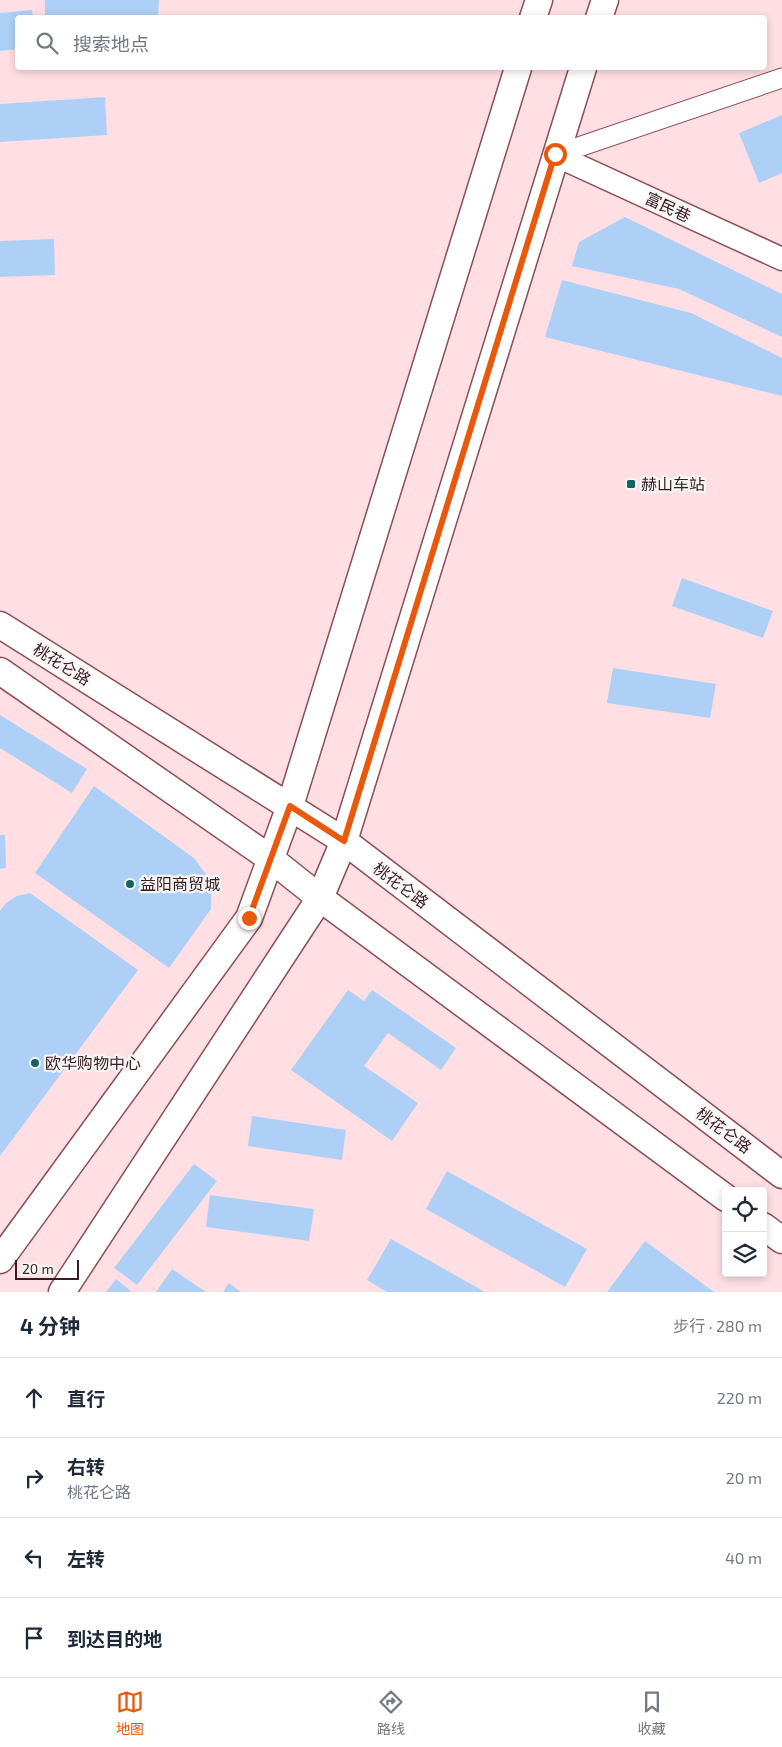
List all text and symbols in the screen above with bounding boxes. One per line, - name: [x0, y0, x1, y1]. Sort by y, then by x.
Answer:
- search box: [15, 15, 767, 70]
- icon: search: [33, 29, 61, 57]
- text: 搜索地点: [73, 32, 149, 55]
- route start: [544, 143, 567, 166]
- street label: 富民巷: [642, 188, 694, 225]
- place label: 赫山车站: [641, 474, 705, 493]
- marker: 赫山车站: [625, 478, 637, 490]
- street label: 桃花仑路: [30, 639, 94, 689]
- street label: 桃花仑路: [370, 858, 433, 911]
- place label: 益阳商贸城: [140, 874, 220, 893]
- marker: 益阳商贸城: [124, 878, 136, 890]
- route end: [238, 907, 261, 930]
- place label: 欧华购物中心: [45, 1053, 141, 1072]
- marker: 欧华购物中心: [29, 1057, 41, 1069]
- street label: 桃花仑路: [693, 1103, 756, 1156]
- map controls: [722, 1187, 767, 1277]
- button: locate: [722, 1187, 767, 1232]
- button: layers: [722, 1232, 767, 1277]
- scale bar: [15, 1257, 79, 1280]
- text: 20 m: [22, 1260, 54, 1277]
- text: 4 分钟: [20, 1313, 80, 1338]
- text: 步行 · 280 m: [673, 1316, 762, 1335]
- icon: ahead: [20, 1384, 48, 1412]
- text: 直行: [67, 1387, 105, 1410]
- text: 220 m: [717, 1388, 762, 1407]
- text: 右转: [67, 1455, 105, 1478]
- icon: right: [20, 1464, 48, 1492]
- text: 20 m: [726, 1468, 762, 1487]
- text: 桃花仑路: [67, 1482, 131, 1501]
- icon: left: [20, 1544, 48, 1572]
- text: 左转: [67, 1547, 105, 1570]
- text: 40 m: [725, 1548, 762, 1567]
- icon: arrive: [20, 1624, 48, 1652]
- text: 到达目的地: [67, 1627, 162, 1650]
- tab: 地图: [116, 1688, 144, 1738]
- tab: 路线: [377, 1688, 405, 1738]
- tab: 收藏: [638, 1688, 666, 1738]

